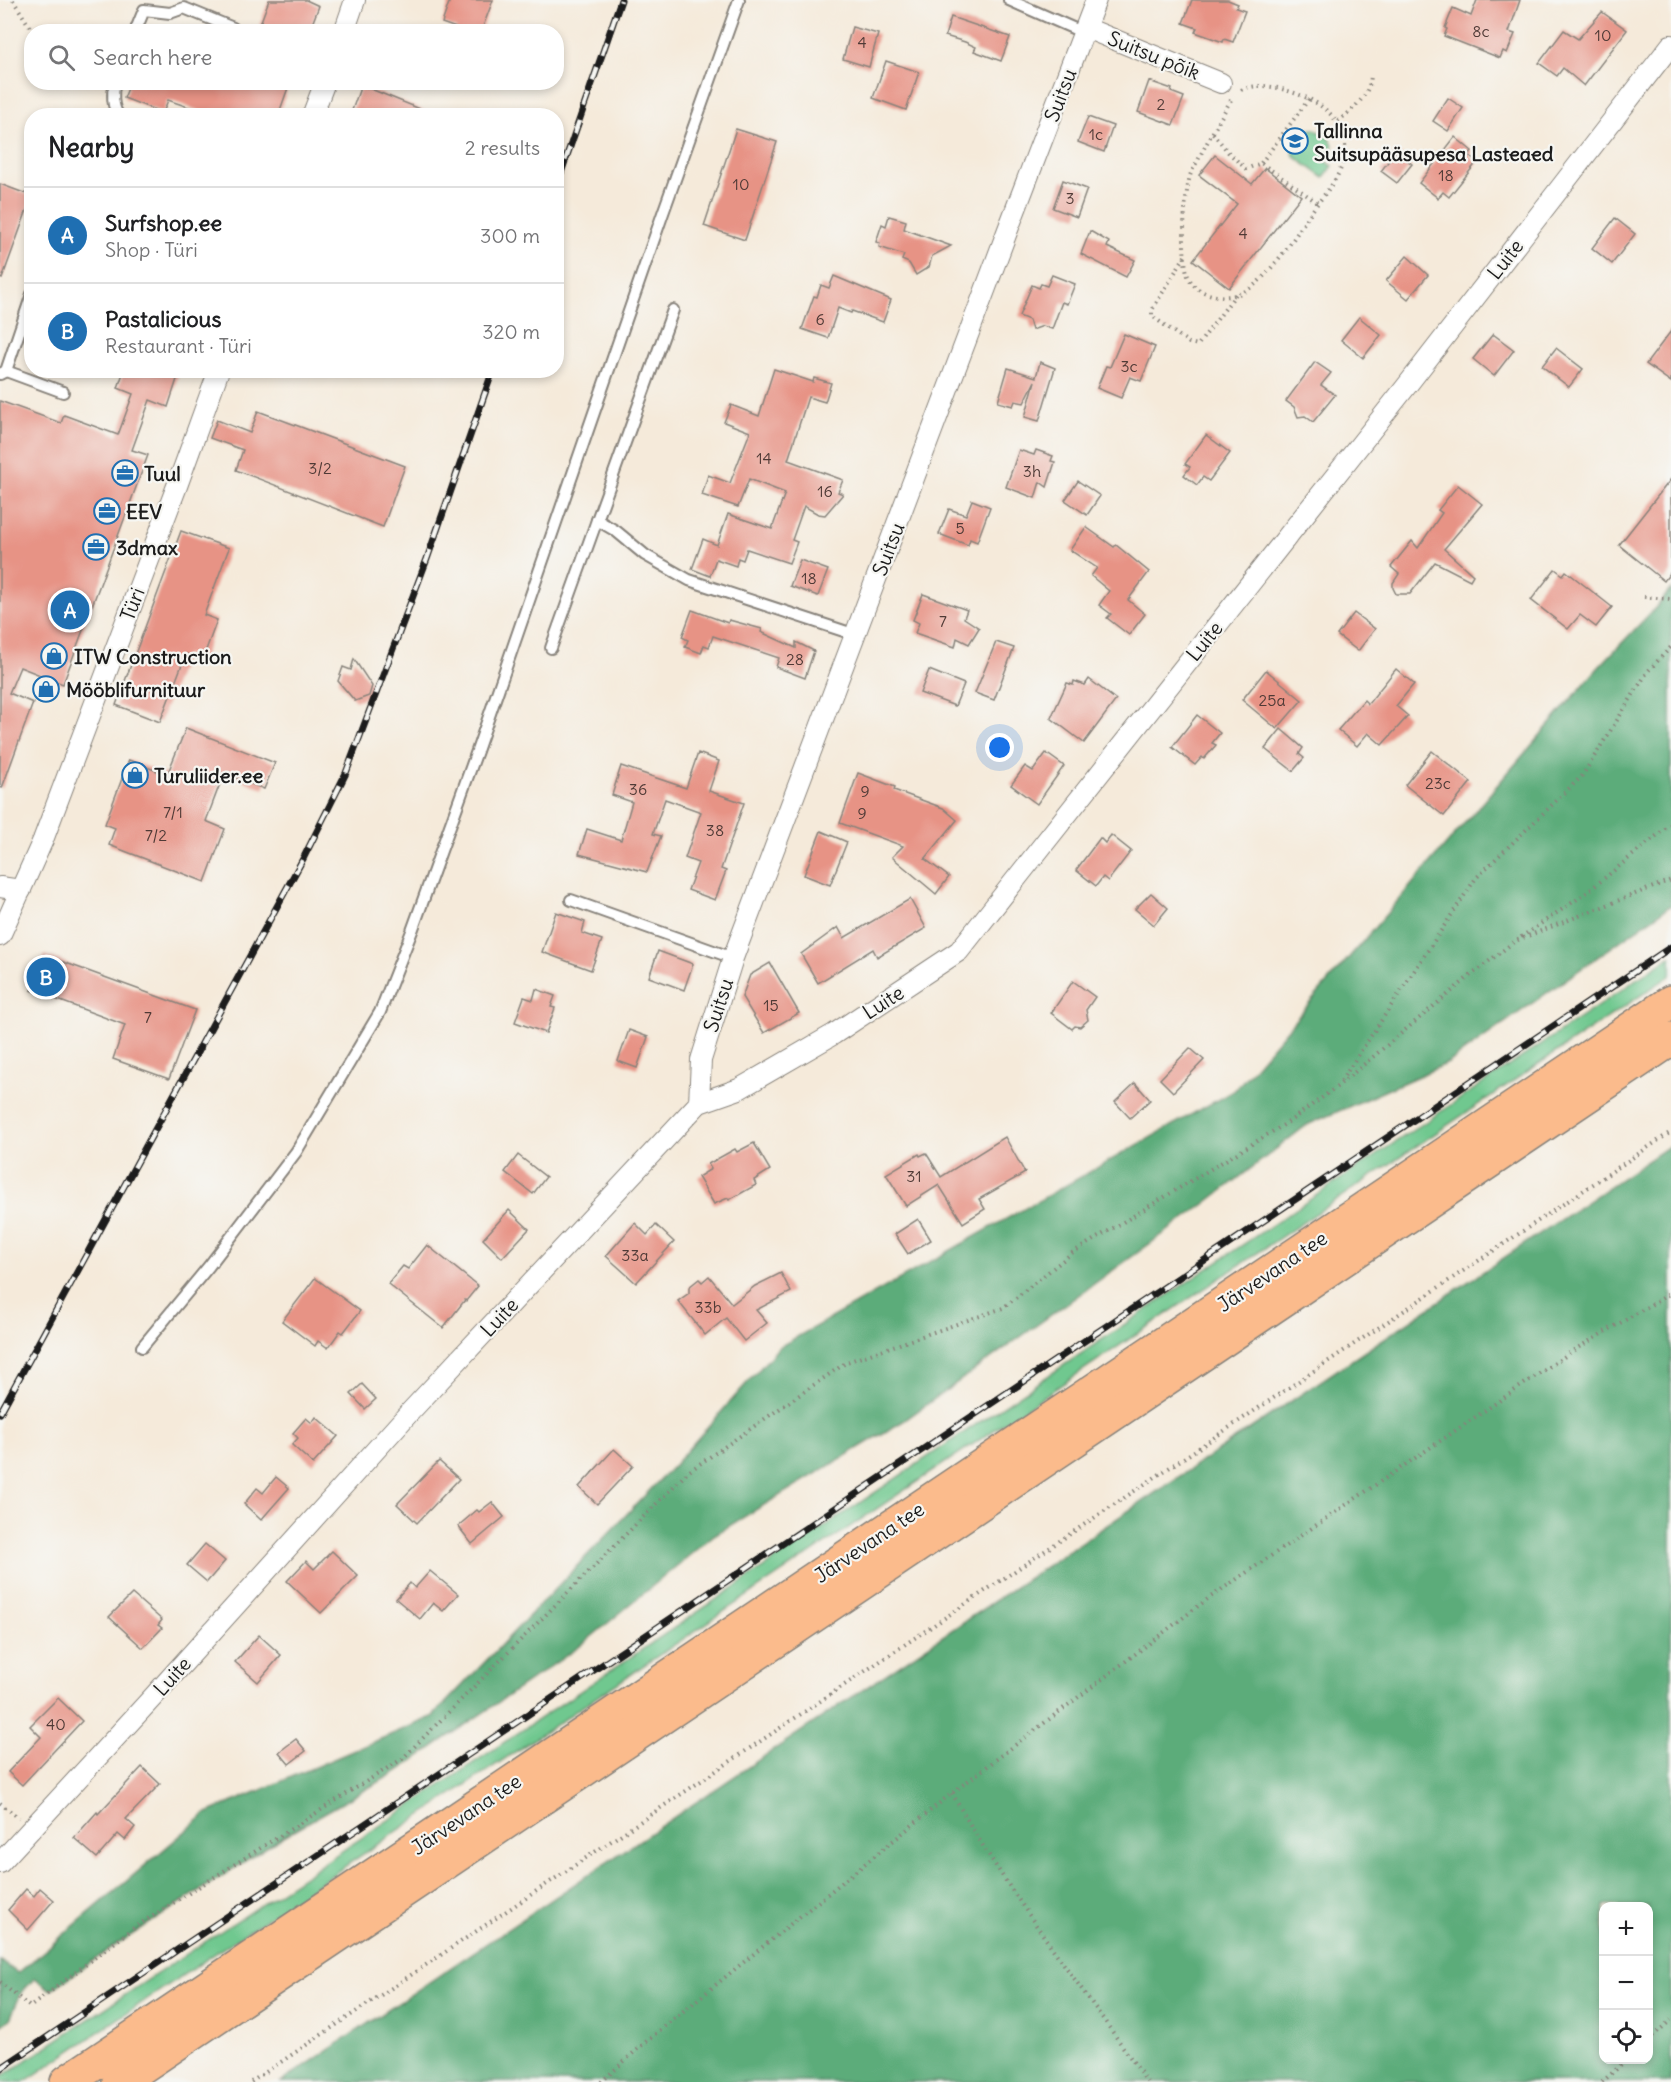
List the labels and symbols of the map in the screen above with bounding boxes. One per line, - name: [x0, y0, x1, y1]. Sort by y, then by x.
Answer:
- house number: 8c: [1472, 21, 1490, 41]
- street label: Suitsu põik: [1104, 25, 1204, 85]
- house number: 10: [1595, 25, 1611, 45]
- house number: 4: [857, 32, 867, 52]
- street label: Suitsu: [1039, 65, 1081, 125]
- house number: 2: [1157, 94, 1166, 114]
- place label: Tallinna Suitsupääsupesa Lasteaed: [1314, 118, 1554, 166]
- house number: 1c: [1089, 124, 1103, 144]
- school or university icon: Tallinna Suitsupääsupesa Lasteaed: [1280, 126, 1310, 156]
- house number: 18: [1438, 165, 1454, 185]
- house number: 10: [733, 174, 749, 194]
- house number: 3: [1065, 188, 1075, 208]
- house number: 4: [1238, 223, 1248, 243]
- street label: Luite: [1482, 234, 1528, 284]
- house number: 6: [815, 309, 825, 329]
- house number: 3c: [1120, 356, 1138, 376]
- house number: 14: [756, 448, 772, 468]
- office icon: Tuul: [110, 458, 140, 488]
- house number: 3/2: [308, 458, 332, 478]
- place label: Tuul: [144, 461, 181, 486]
- house number: 3h: [1023, 461, 1041, 481]
- house number: 16: [817, 481, 833, 501]
- office icon: EEV: [92, 496, 122, 526]
- place label: EEV: [126, 499, 162, 524]
- house number: 5: [955, 518, 965, 538]
- street label: Suitsu: [867, 519, 909, 579]
- office icon: 3dmax: [81, 532, 111, 562]
- place label: 3dmax: [116, 535, 178, 560]
- house number: 18: [801, 568, 817, 588]
- street label: Türi: [114, 584, 150, 624]
- pin: A: [50, 588, 90, 632]
- house number: 7: [939, 611, 947, 631]
- street label: Luite: [1180, 616, 1228, 666]
- shop icon: ITW Construction: [39, 641, 69, 671]
- place label: ITW Construction: [74, 644, 232, 669]
- house number: 28: [786, 649, 804, 669]
- shop icon: Mööblifurnituur: [31, 674, 61, 704]
- place label: Mööblifurnituur: [66, 677, 206, 702]
- house number: 25a: [1258, 690, 1286, 710]
- your location: [985, 733, 1014, 762]
- shop icon: Turuliider.ee: [120, 760, 150, 790]
- place label: Turuliider.ee: [154, 763, 263, 788]
- house number: 23c: [1425, 773, 1451, 793]
- house number: 36: [629, 779, 647, 799]
- house number: 9: [860, 781, 870, 801]
- house number: 7/1: [163, 802, 183, 822]
- house number: 9: [857, 803, 867, 823]
- house number: 38: [706, 820, 724, 840]
- house number: 7/2: [145, 825, 167, 845]
- pin: B: [26, 954, 66, 1000]
- street label: Suitsu: [698, 975, 738, 1035]
- street label: Luite: [858, 980, 908, 1024]
- house number: 15: [763, 995, 779, 1015]
- house number: 7: [144, 1007, 152, 1027]
- house number: 31: [906, 1166, 922, 1186]
- street label: Järvevana tee: [1212, 1225, 1332, 1317]
- house number: 33a: [621, 1245, 649, 1265]
- street label: Luite: [475, 1292, 523, 1342]
- house number: 33b: [694, 1297, 722, 1317]
- street label: Järvevana tee: [809, 1496, 929, 1588]
- street label: Luite: [148, 1651, 196, 1701]
- house number: 40: [46, 1714, 66, 1734]
- street label: Järvevana tee: [406, 1768, 526, 1860]

